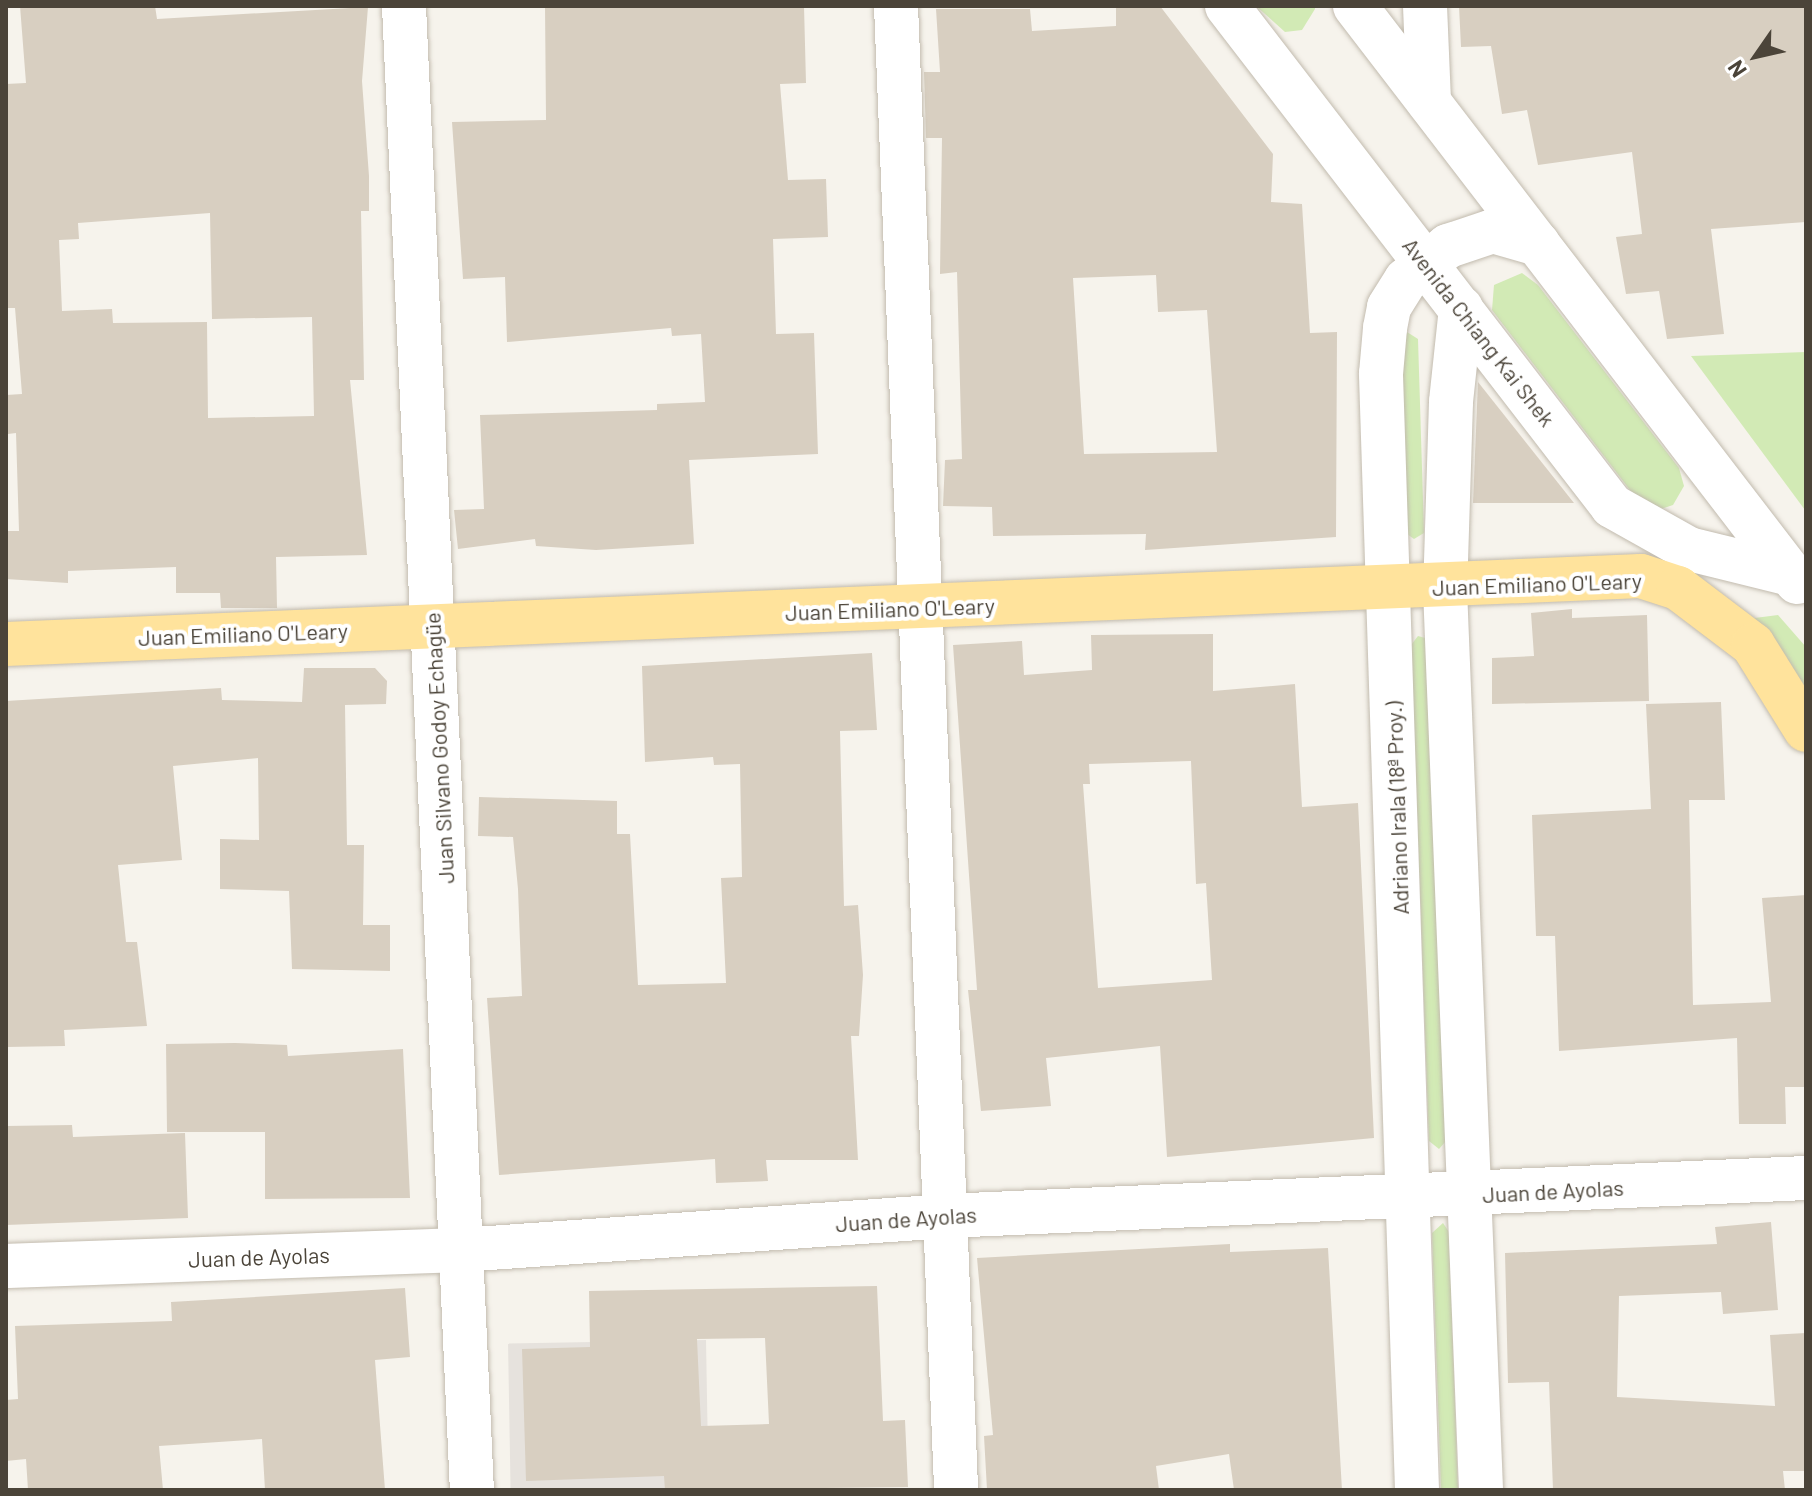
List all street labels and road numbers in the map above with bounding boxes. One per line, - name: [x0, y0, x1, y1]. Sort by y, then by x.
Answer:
- street label: Avenida Chiang Kai Shek: [1397, 233, 1561, 431]
- street label: Juan Emiliano O'Leary: [1432, 567, 1642, 601]
- street label: Juan Emiliano O'Leary: [785, 592, 995, 626]
- street label: Juan Silvano Godoy Echagüe: [419, 612, 459, 884]
- street label: Juan Emiliano O'Leary: [138, 617, 348, 651]
- street label: Adriano Irala (18ª Proy.): [1380, 701, 1414, 915]
- street label: Juan de Ayolas: [1482, 1174, 1624, 1208]
- street label: Juan de Ayolas: [834, 1201, 978, 1237]
- street label: Juan de Ayolas: [188, 1241, 330, 1273]

